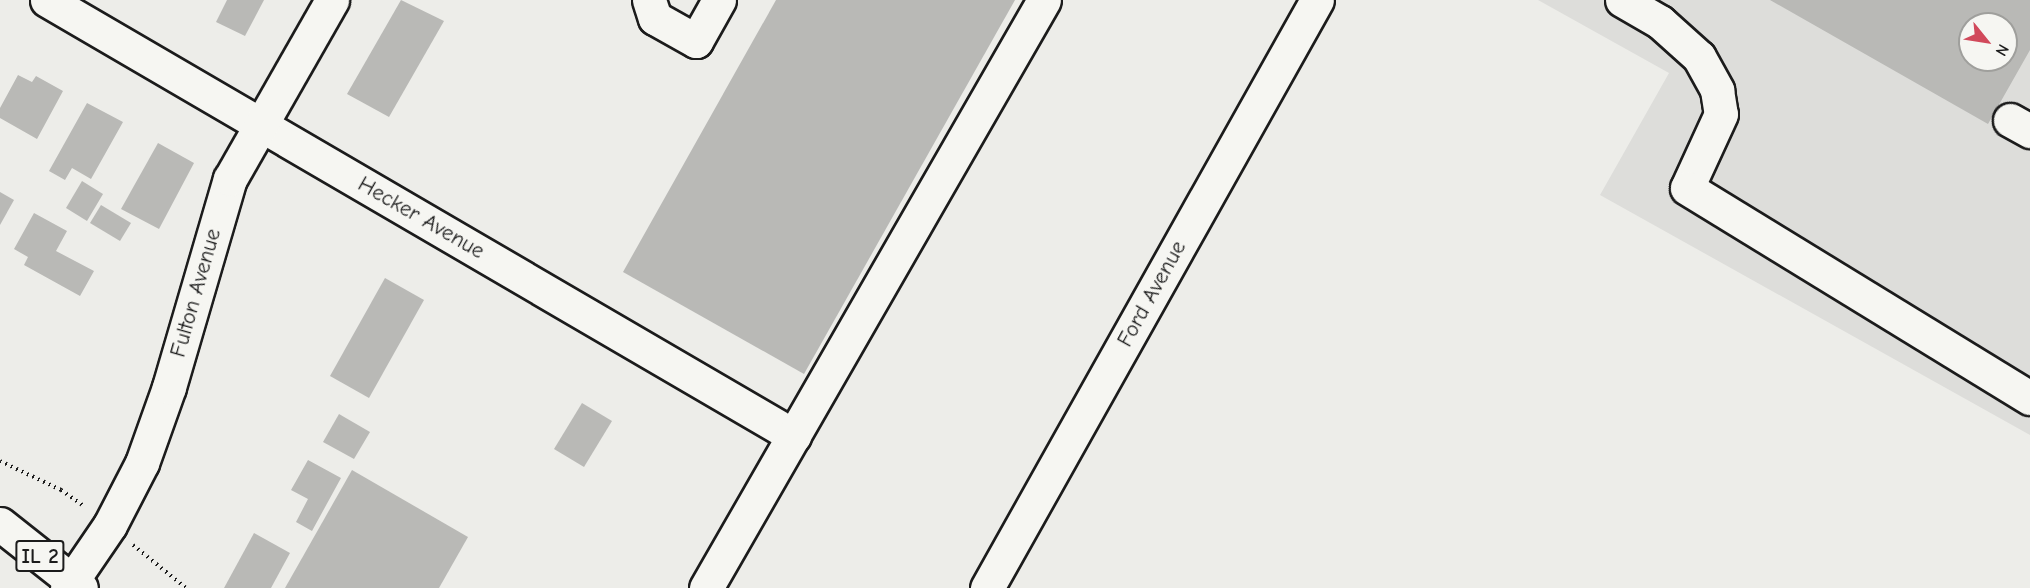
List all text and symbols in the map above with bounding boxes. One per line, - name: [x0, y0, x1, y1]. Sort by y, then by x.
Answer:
- north arrow: [1958, 12, 2018, 72]
- text: N: [1991, 41, 2012, 59]
- street label: Hecker Avenue: [353, 171, 489, 265]
- street label: Fulton Avenue: [165, 226, 227, 360]
- street label: Ford Avenue: [1112, 236, 1192, 352]
- road number: IL 2: [15, 538, 66, 574]

